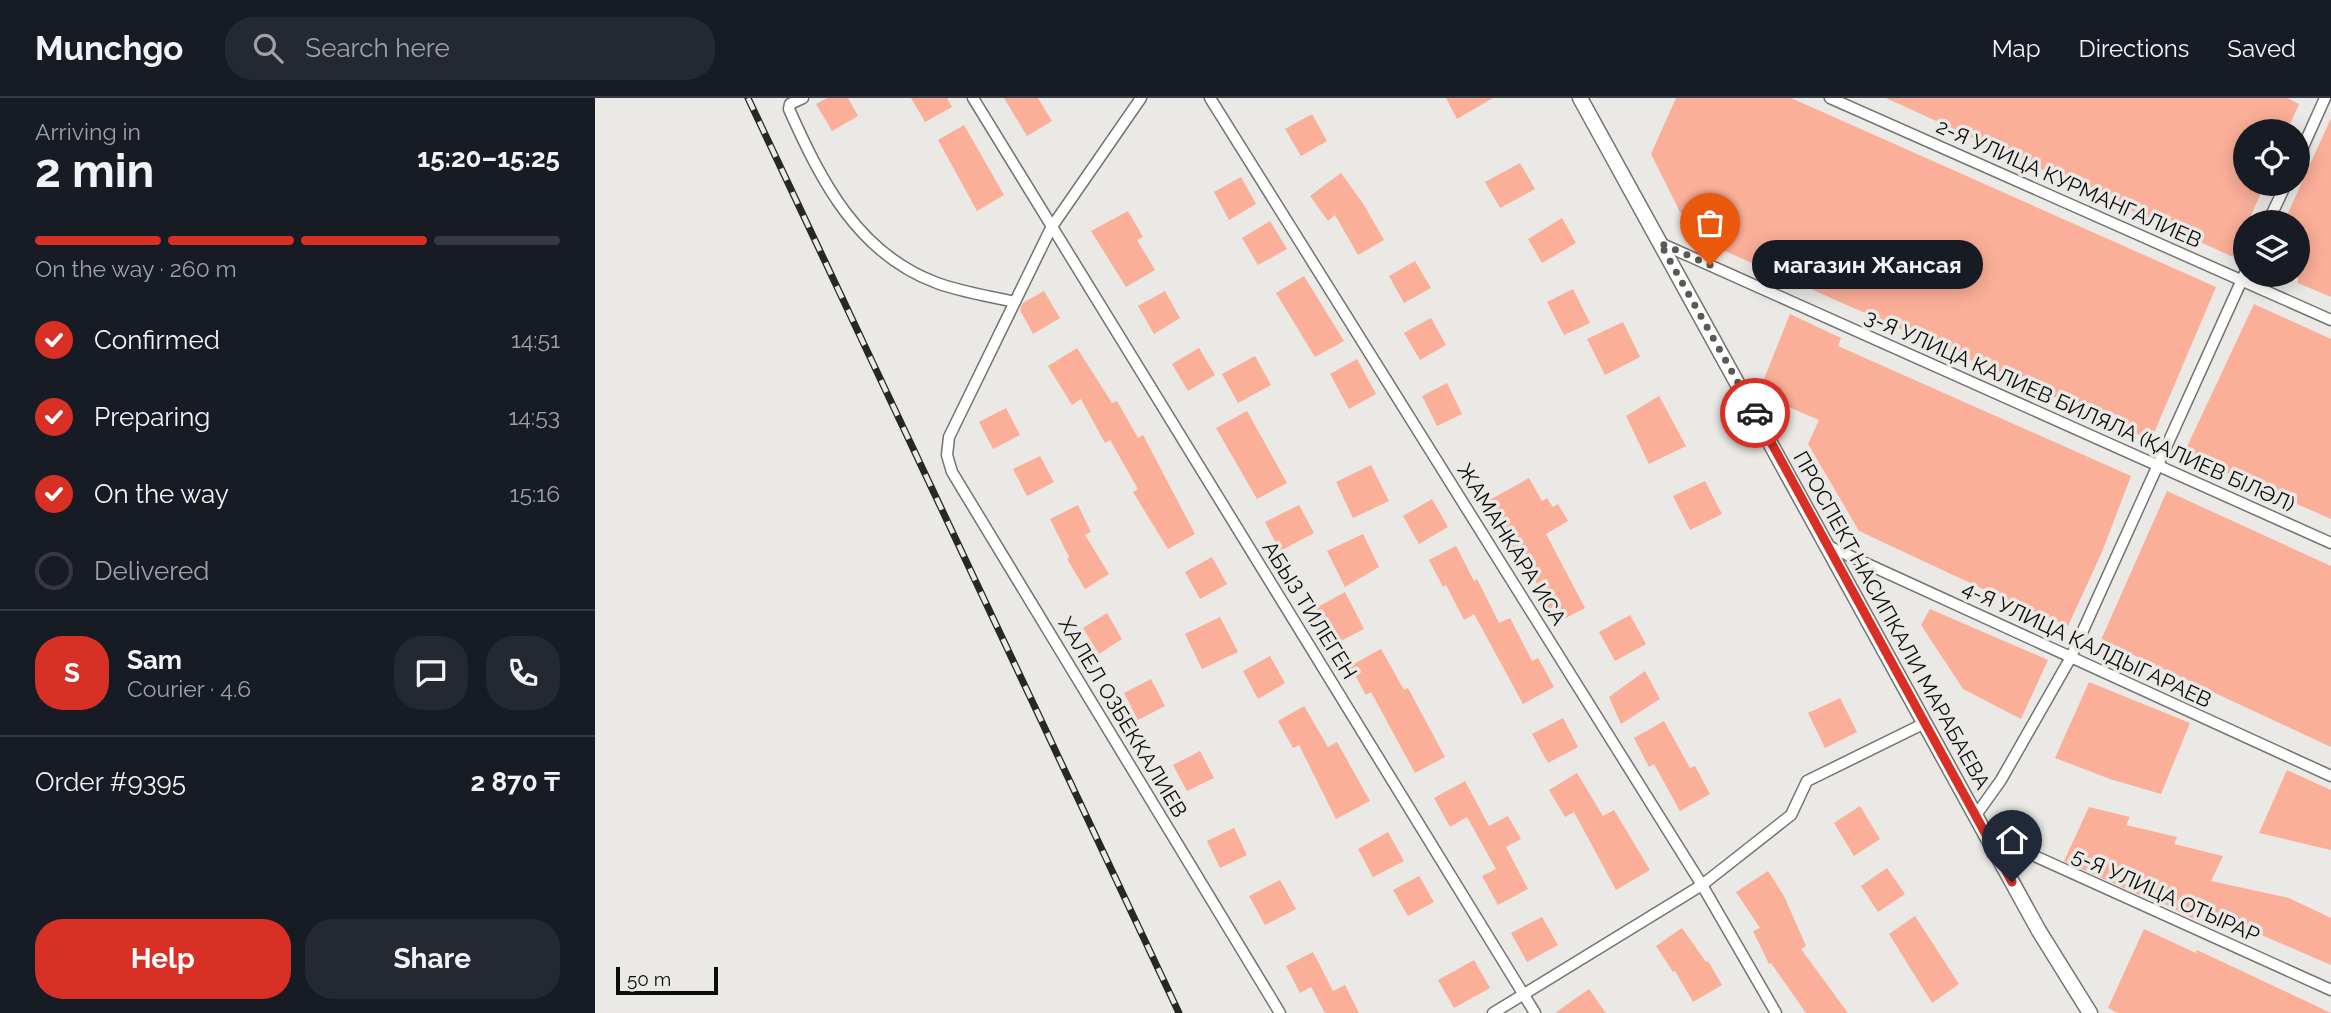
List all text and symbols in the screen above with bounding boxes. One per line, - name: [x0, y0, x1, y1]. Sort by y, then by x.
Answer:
- search box: [225, 17, 715, 80]
- text: Munchgo: [35, 29, 183, 68]
- icon: search: [249, 29, 287, 67]
- text: Search here: [305, 33, 450, 63]
- text: Map: [1992, 34, 2041, 63]
- text: Directions: [2079, 34, 2189, 63]
- text: Saved: [2227, 34, 2296, 63]
- street label: 2-Я УЛИЦА КУРМАНГАЛИЕВ: [1933, 113, 2205, 253]
- text: Arriving in: [35, 118, 141, 145]
- map controls: [2233, 119, 2310, 287]
- button: locate: [2233, 119, 2310, 196]
- text: 15:20–15:25: [417, 143, 560, 173]
- text: 2 min: [35, 144, 154, 198]
- pin: [1680, 193, 1740, 265]
- icon: bag: [1691, 204, 1729, 242]
- button: layers: [2233, 210, 2310, 287]
- callout: магазин Жансая: [1752, 240, 1983, 290]
- text: магазин Жансая: [1773, 251, 1962, 278]
- text: On the way · 260 m: [35, 255, 237, 282]
- street label: 3-Я УЛИЦА КАЛИЕВ БИЛЯЛА (ҚАЛИЕВ БІЛӘЛ): [1861, 303, 2299, 517]
- icon: check: [35, 321, 73, 359]
- text: Confirmed: [94, 325, 220, 355]
- text: 14:51: [511, 326, 560, 353]
- courier: [1720, 378, 1790, 448]
- icon: car: [1736, 394, 1774, 432]
- icon: check: [35, 398, 73, 436]
- text: Preparing: [94, 402, 210, 432]
- text: 14:53: [508, 403, 560, 430]
- street label: ПРОСПЕКТ НАСИПКАЛИ МАРАБАЕВА: [1788, 447, 1996, 793]
- street label: ЖАМАНКАРА ИСА: [1452, 459, 1572, 629]
- icon: check: [35, 475, 73, 513]
- text: On the way: [94, 479, 229, 509]
- text: 15:16: [510, 480, 560, 507]
- street label: АБЫЗ ТИЛЕГЕН: [1258, 536, 1362, 684]
- text: Delivered: [94, 556, 209, 586]
- street label: 4-Я УЛИЦА КАЛДЫГАРАЕВ: [1959, 575, 2215, 713]
- street label: ХАЛЕЛ ОЗБЕККАЛИЕВ: [1053, 613, 1193, 821]
- button: chat: [394, 636, 468, 710]
- button: phone: [486, 636, 560, 710]
- text: Sam: [127, 645, 182, 675]
- text: S: [64, 658, 80, 688]
- text: Courier · 4.6: [127, 675, 251, 702]
- text: Order #9395: [35, 767, 186, 797]
- text: 2 870 ₸: [471, 767, 560, 797]
- pin: [1982, 810, 2042, 882]
- icon: home: [1993, 821, 2031, 859]
- street label: 5-Я УЛИЦА ОТЫРАР: [2068, 842, 2264, 948]
- button: Help: [35, 919, 291, 999]
- button: Share: [305, 919, 560, 999]
- scale bar: [616, 964, 717, 996]
- text: 50 m: [627, 968, 671, 990]

